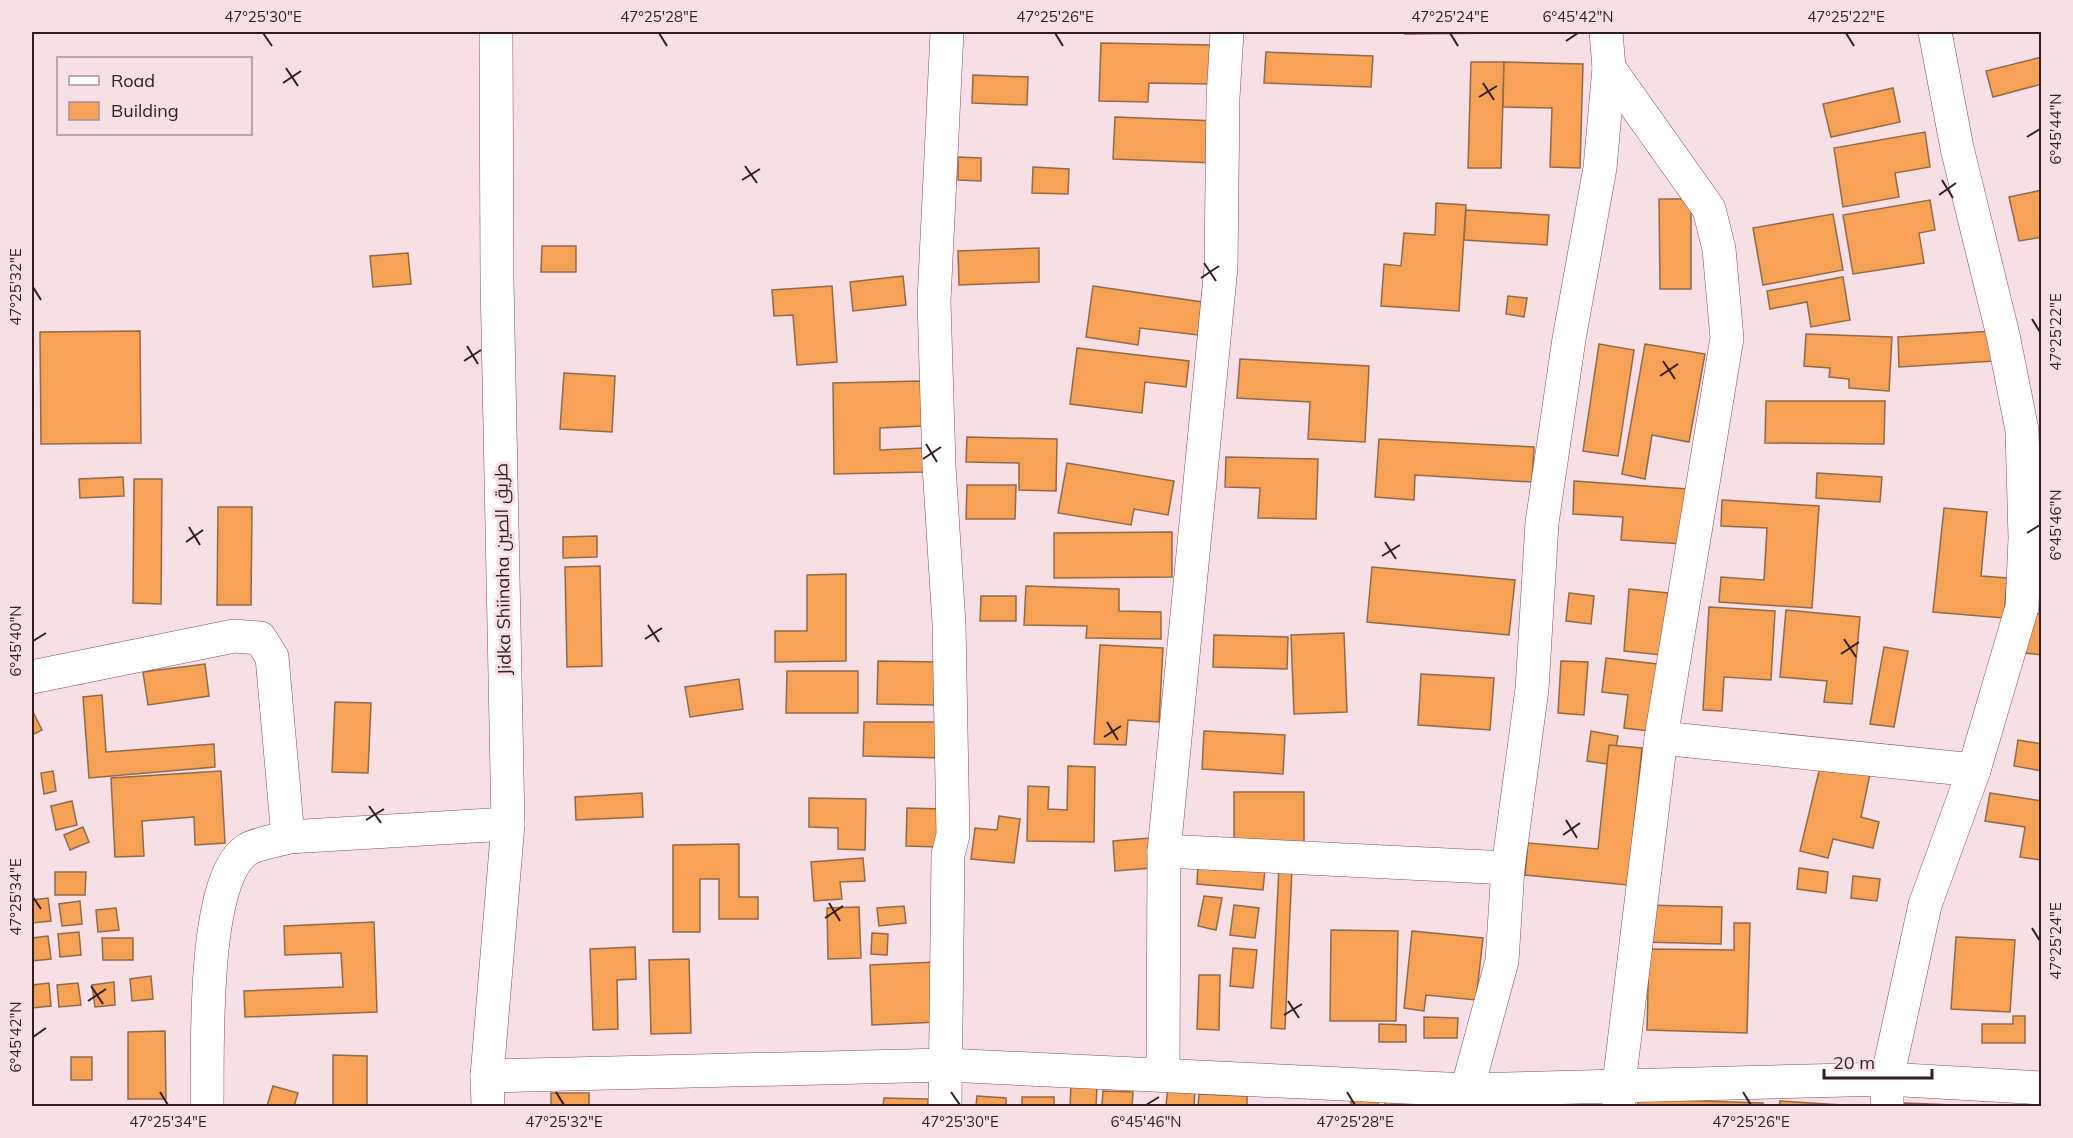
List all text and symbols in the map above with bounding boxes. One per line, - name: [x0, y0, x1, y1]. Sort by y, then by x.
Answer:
- text: 47°25'30"E: [224, 7, 302, 26]
- text: 47°25'28"E: [620, 7, 698, 26]
- text: 47°25'26"E: [1016, 7, 1094, 26]
- text: 47°25'24"E: [1411, 7, 1489, 26]
- text: 6°45'42"N: [1543, 7, 1613, 26]
- text: 47°25'22"E: [1807, 7, 1885, 26]
- legend: [57, 57, 252, 135]
- text: Road: [111, 69, 155, 92]
- text: 6°45'44"N: [2046, 94, 2065, 164]
- text: Building: [111, 99, 179, 122]
- text: 47°25'32"E: [6, 248, 25, 326]
- text: 47°25'22"E: [2046, 293, 2065, 371]
- street label: Jidka Shiinaha طريق الصين: [489, 463, 517, 675]
- text: 6°45'46"N: [2046, 490, 2065, 560]
- text: 6°45'40"N: [6, 606, 25, 676]
- text: 47°25'34"E: [6, 858, 25, 936]
- text: 47°25'24"E: [2046, 902, 2065, 980]
- text: 6°45'42"N: [6, 1002, 25, 1072]
- scale bar: [1824, 1042, 1932, 1080]
- text: 20 m: [1833, 1051, 1875, 1074]
- text: 47°25'34"E: [129, 1112, 207, 1131]
- text: 47°25'32"E: [525, 1112, 603, 1131]
- text: 47°25'30"E: [921, 1112, 999, 1131]
- text: 6°45'46"N: [1111, 1112, 1181, 1131]
- text: 47°25'28"E: [1316, 1112, 1394, 1131]
- text: 47°25'26"E: [1712, 1112, 1790, 1131]

